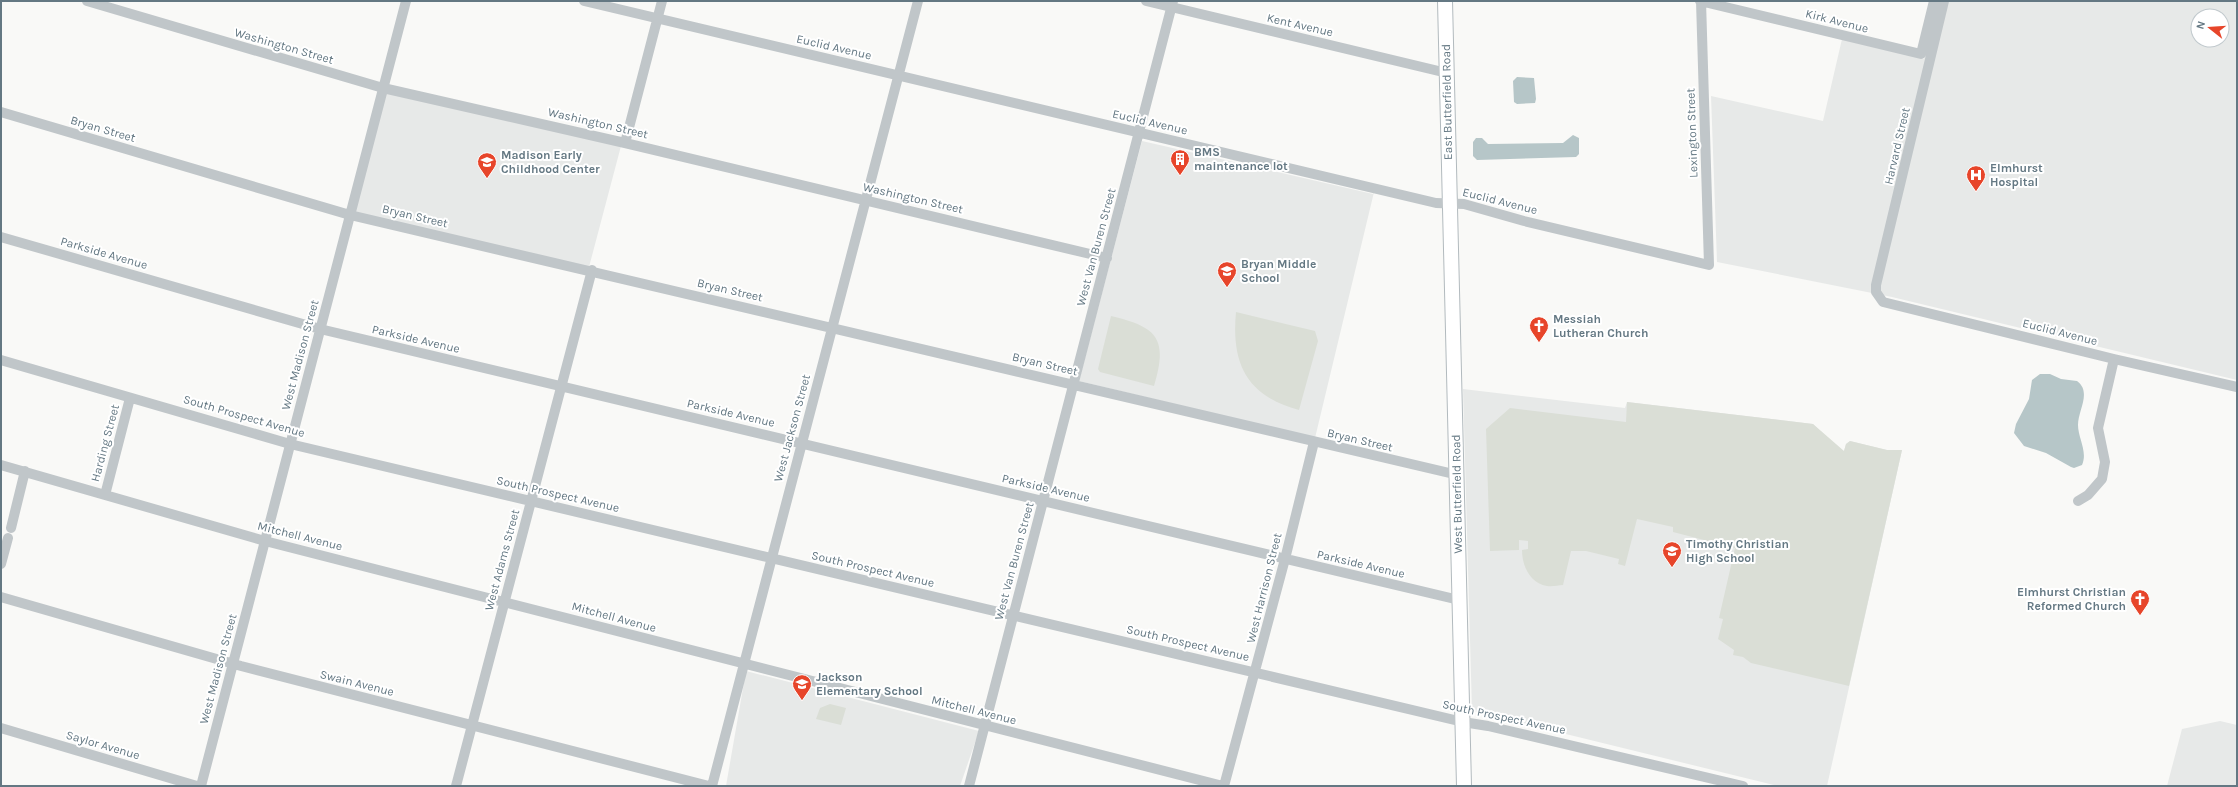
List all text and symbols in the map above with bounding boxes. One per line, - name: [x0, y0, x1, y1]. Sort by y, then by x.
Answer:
- street label: Kirk Avenue: [1804, 6, 1870, 36]
- north arrow: [2190, 8, 2230, 48]
- street label: Kent Avenue: [1266, 11, 1334, 39]
- text: N: [2194, 20, 2208, 31]
- street label: Washington Street: [233, 25, 336, 67]
- street label: Euclid Avenue: [795, 32, 873, 62]
- street label: East Butterfield Road: [1439, 44, 1455, 160]
- street label: Lexington Street: [1683, 87, 1701, 178]
- street label: Washington Street: [547, 105, 650, 141]
- street label: Harvard Street: [1881, 106, 1913, 186]
- street label: Euclid Avenue: [1111, 107, 1189, 137]
- street label: Bryan Street: [69, 113, 138, 145]
- place label: BMS maintenance lot: [1194, 145, 1288, 173]
- place label: Madison Early Childhood Center: [501, 148, 600, 176]
- building icon: BMS maintenance lot: [1169, 148, 1191, 176]
- school or university icon: Madison Early Childhood Center: [476, 151, 498, 179]
- place label: Elmhurst Hospital: [1990, 161, 2043, 189]
- hospital icon: Elmhurst Hospital: [1965, 164, 1987, 192]
- street label: Washington Street: [862, 180, 965, 216]
- street label: Euclid Avenue: [1461, 185, 1539, 217]
- street label: West Van Buren Street: [1074, 186, 1119, 307]
- street label: Bryan Street: [381, 202, 450, 230]
- street label: Parkside Avenue: [59, 234, 149, 272]
- place label: Bryan Middle School: [1241, 257, 1316, 285]
- school or university icon: Bryan Middle School: [1216, 260, 1238, 288]
- street label: Bryan Street: [696, 276, 765, 304]
- street label: West Madison Street: [279, 298, 322, 412]
- place label: Messiah Lutheran Church: [1553, 312, 1648, 340]
- church icon: Messiah Lutheran Church: [1528, 315, 1550, 343]
- street label: Euclid Avenue: [2021, 316, 2099, 348]
- street label: Parkside Avenue: [371, 322, 461, 356]
- street label: Bryan Street: [1011, 350, 1080, 378]
- street label: West Jackson Street: [771, 372, 813, 483]
- street label: South Prospect Avenue: [182, 392, 306, 440]
- street label: Parkside Avenue: [686, 396, 776, 430]
- street label: Harding Street: [88, 402, 122, 483]
- street label: Bryan Street: [1326, 426, 1395, 454]
- street label: West Butterfield Road: [1449, 434, 1465, 554]
- street label: Parkside Avenue: [1001, 471, 1091, 505]
- street label: South Prospect Avenue: [495, 473, 621, 515]
- street label: West Van Buren Street: [992, 500, 1037, 621]
- street label: West Adams Street: [482, 507, 522, 612]
- street label: Mitchell Avenue: [256, 519, 344, 553]
- street label: West Harrison Street: [1244, 531, 1285, 644]
- place label: Timothy Christian High School: [1686, 537, 1789, 565]
- school or university icon: Timothy Christian High School: [1661, 540, 1683, 568]
- street label: Parkside Avenue: [1316, 547, 1406, 581]
- street label: South Prospect Avenue: [810, 548, 936, 590]
- place label: Elmhurst Christian Reformed Church: [2017, 585, 2126, 613]
- church icon: Elmhurst Christian Reformed Church: [2129, 588, 2151, 616]
- street label: Mitchell Avenue: [570, 599, 658, 635]
- street label: West Madison Street: [197, 612, 240, 726]
- street label: South Prospect Avenue: [1125, 622, 1251, 664]
- street label: Swain Avenue: [319, 667, 395, 699]
- place label: Jackson Elementary School: [816, 670, 923, 698]
- school or university icon: Jackson Elementary School: [791, 673, 813, 701]
- street label: Mitchell Avenue: [930, 693, 1018, 727]
- street label: South Prospect Avenue: [1441, 697, 1567, 737]
- street label: Saylor Avenue: [65, 728, 141, 762]

